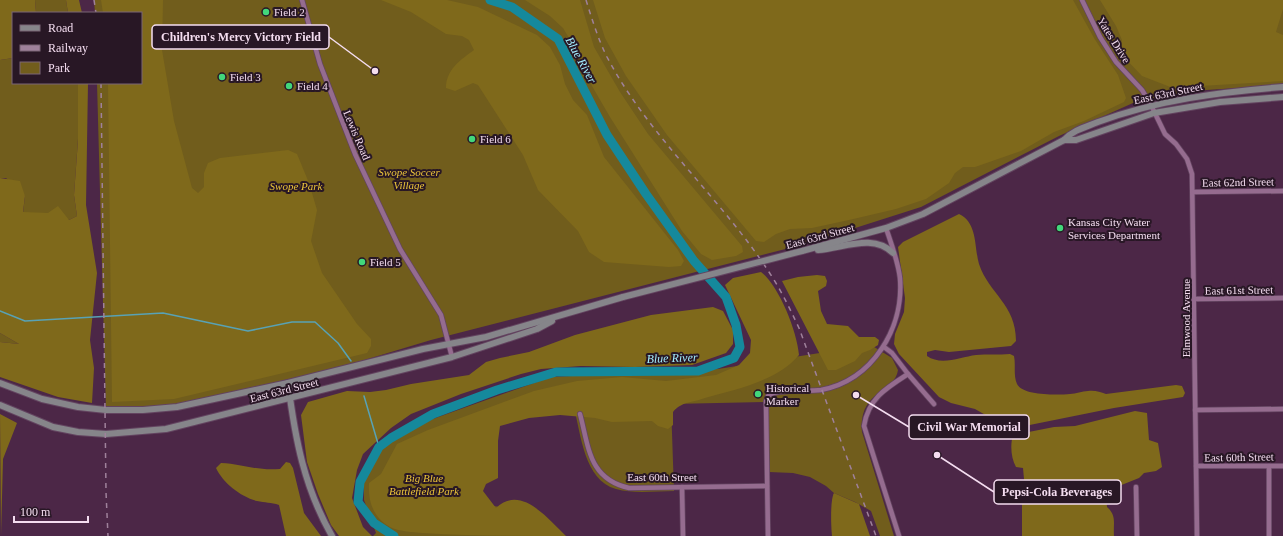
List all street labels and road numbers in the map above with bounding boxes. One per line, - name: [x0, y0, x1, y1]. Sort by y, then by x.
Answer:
- street label: Yates Drive: [1095, 15, 1133, 65]
- street label: East 63rd Street: [1132, 80, 1204, 106]
- street label: Lewis Road: [341, 108, 373, 162]
- street label: East 62nd Street: [1202, 175, 1274, 189]
- street label: East 63rd Street: [785, 221, 855, 251]
- street label: Elmwood Avenue: [1180, 279, 1192, 357]
- street label: East 61st Street: [1205, 283, 1273, 297]
- street label: East 63rd Street: [248, 376, 320, 404]
- street label: East 60th Street: [1204, 450, 1274, 464]
- street label: East 60th Street: [627, 471, 697, 483]

